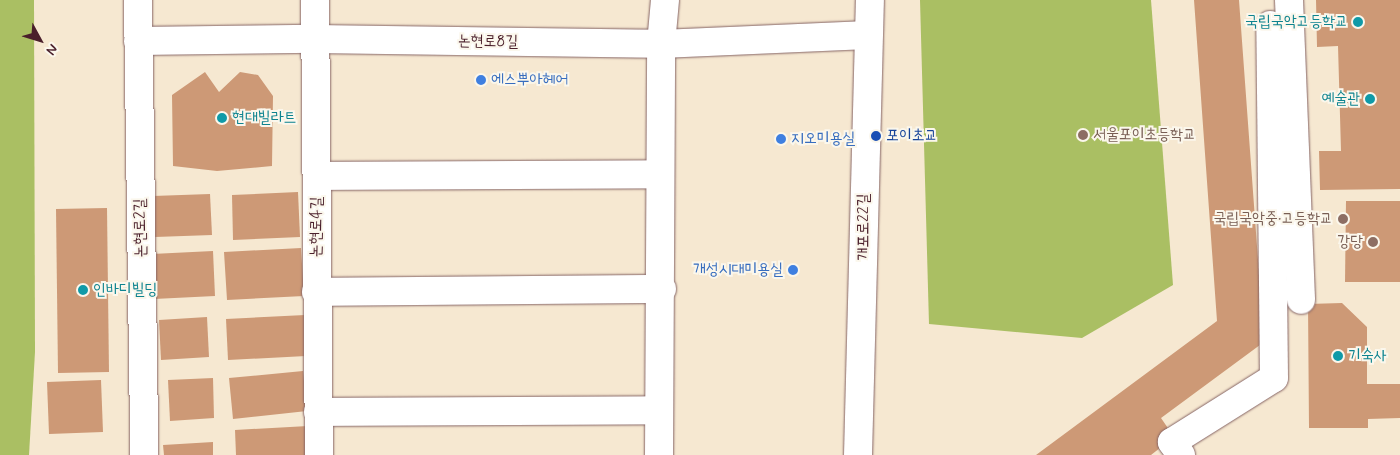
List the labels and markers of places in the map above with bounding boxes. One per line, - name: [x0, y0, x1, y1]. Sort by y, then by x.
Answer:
- place label: 국립국악고등학교: [1245, 12, 1348, 32]
- marker: 국립국악고등학교: [1352, 16, 1364, 28]
- place label: 에스뿌아헤어: [491, 70, 568, 90]
- marker: 에스뿌아헤어: [475, 74, 487, 86]
- place label: 예술관: [1321, 89, 1360, 109]
- marker: 예술관: [1364, 93, 1376, 105]
- place label: 현대빌라트: [232, 108, 296, 128]
- marker: 현대빌라트: [216, 112, 228, 124]
- place label: 서울포이초등학교: [1093, 125, 1196, 145]
- place label: 포이초교: [886, 126, 938, 146]
- place label: 지오미용실: [791, 129, 855, 149]
- marker: 서울포이초등학교: [1077, 129, 1089, 141]
- marker: 포이초교: [870, 130, 882, 142]
- marker: 지오미용실: [775, 133, 787, 145]
- place label: 국립국악중·고등학교: [1213, 209, 1333, 229]
- marker: 국립국악중·고등학교: [1337, 213, 1349, 225]
- place label: 강당: [1337, 232, 1363, 252]
- marker: 강당: [1367, 236, 1379, 248]
- place label: 개성시대미용실: [693, 260, 783, 280]
- marker: 개성시대미용실: [787, 264, 799, 276]
- place label: 인바디빌딩: [93, 280, 157, 300]
- marker: 인바디빌딩: [77, 284, 89, 296]
- place label: 기숙사: [1348, 346, 1387, 366]
- marker: 기숙사: [1332, 350, 1344, 362]

